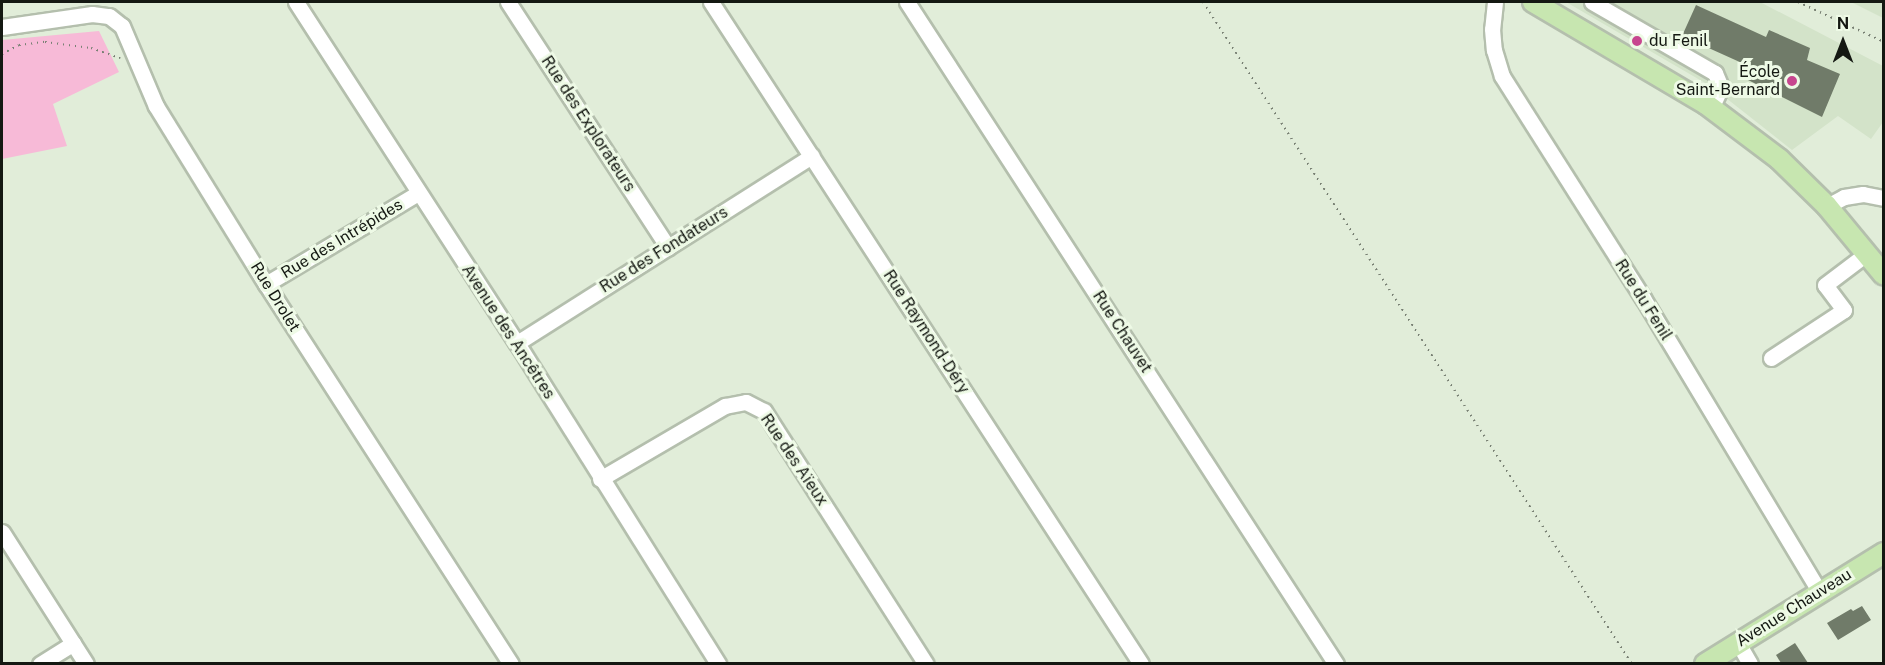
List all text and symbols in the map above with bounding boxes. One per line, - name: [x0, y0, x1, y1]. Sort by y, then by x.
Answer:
- north arrow: [1813, 12, 1873, 72]
- text: N: [1837, 14, 1849, 33]
- place label: du Fenil: [1649, 31, 1708, 51]
- marker: du Fenil: [1630, 34, 1644, 48]
- street label: Rue des Explorateurs: [537, 52, 639, 196]
- place label: École Saint-Bernard: [1676, 62, 1780, 100]
- marker: École Saint-Bernard: [1785, 74, 1799, 88]
- street label: Rue des Intrépides: [278, 195, 406, 283]
- street label: Rue des Fondateurs: [596, 203, 732, 297]
- street label: Rue du Fenil: [1610, 256, 1676, 344]
- street label: Rue Drolet: [246, 259, 304, 335]
- street label: Avenue des Ancêtres: [457, 261, 559, 403]
- street label: Rue Raymond-Déry: [879, 267, 973, 397]
- street label: Rue Chauvet: [1088, 287, 1156, 377]
- street label: Rue des Aïeux: [756, 410, 832, 510]
- street label: Avenue Chauveau: [1733, 565, 1855, 651]

